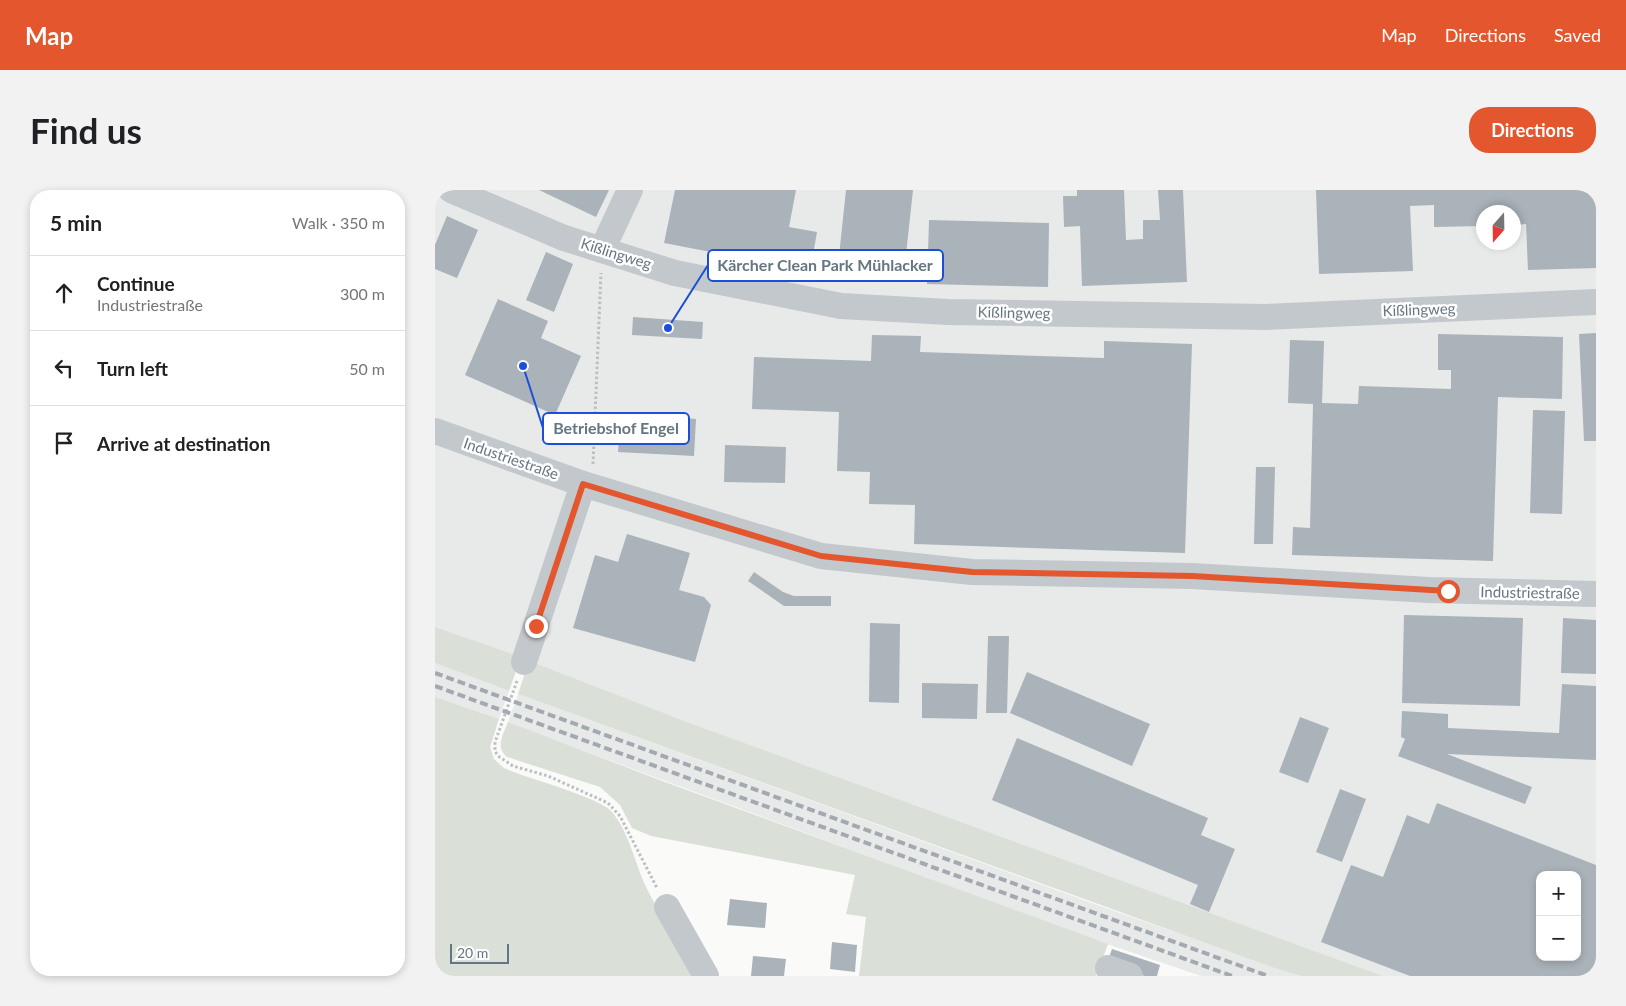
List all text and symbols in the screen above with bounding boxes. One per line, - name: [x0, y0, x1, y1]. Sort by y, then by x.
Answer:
- text: Map: [25, 21, 73, 50]
- text: Map: [1381, 24, 1417, 46]
- text: Directions: [1445, 24, 1526, 46]
- text: Saved: [1554, 24, 1601, 46]
- button: Directions: [1469, 107, 1596, 153]
- text: Find us: [30, 109, 142, 151]
- north arrow: [1476, 205, 1521, 250]
- text: 5 min: [50, 210, 102, 235]
- text: Walk · 350 m: [292, 213, 385, 232]
- street label: Kißlingweg: [579, 234, 654, 272]
- callout: Kärcher Clean Park Mühlacker: [708, 250, 943, 281]
- text: Kärcher Clean Park Mühlacker: [717, 255, 933, 274]
- text: Continue: [97, 272, 175, 295]
- icon: ahead: [50, 279, 78, 307]
- text: 300 m: [340, 284, 385, 303]
- text: Industriestraße: [97, 295, 203, 314]
- street label: Kißlingweg: [1382, 299, 1456, 319]
- street label: Kißlingweg: [977, 302, 1051, 322]
- icon: left: [50, 354, 78, 382]
- text: Turn left: [97, 357, 168, 380]
- text: 50 m: [349, 359, 385, 378]
- callout: Betriebshof Engel: [543, 413, 689, 444]
- text: Betriebshof Engel: [553, 418, 679, 437]
- icon: arrive: [50, 429, 78, 457]
- text: Arrive at destination: [97, 432, 270, 455]
- street label: Industriestraße: [461, 433, 561, 483]
- route start: [1437, 580, 1460, 603]
- street label: Industriestraße: [1480, 582, 1580, 602]
- route end: [525, 615, 548, 638]
- map controls: [1536, 871, 1581, 961]
- button: +: [1536, 871, 1581, 916]
- button: −: [1536, 916, 1581, 961]
- scale bar: [450, 941, 509, 964]
- text: 20 m: [457, 944, 488, 961]

